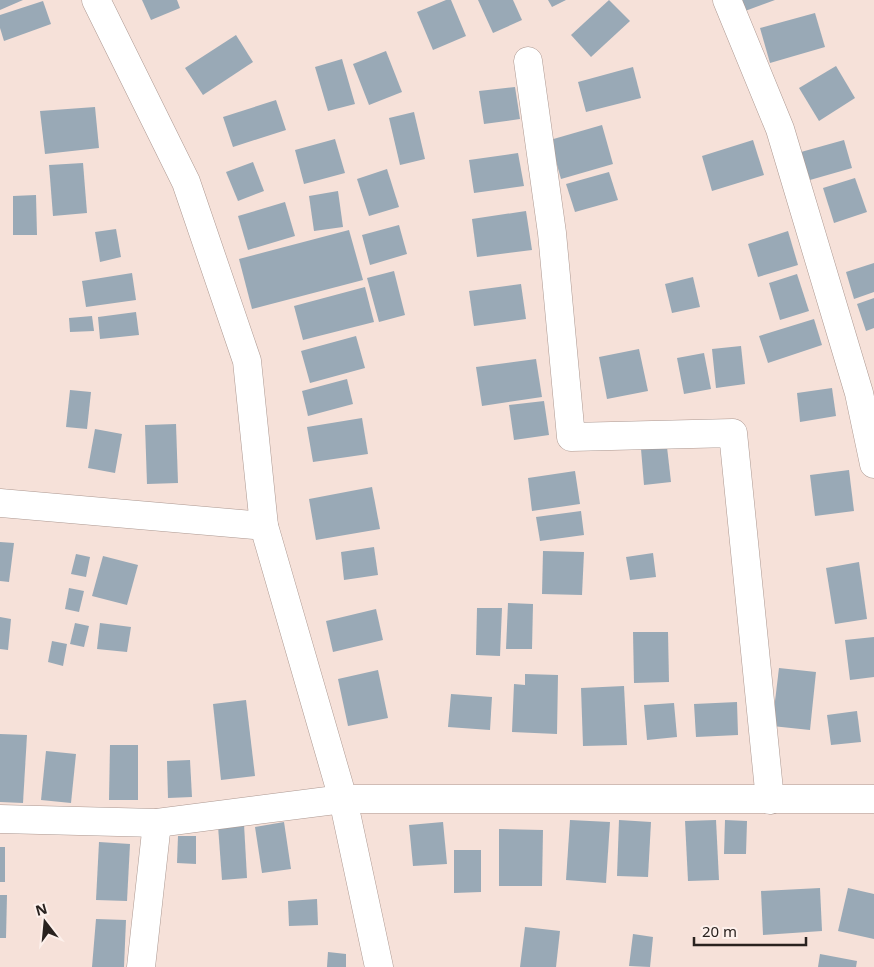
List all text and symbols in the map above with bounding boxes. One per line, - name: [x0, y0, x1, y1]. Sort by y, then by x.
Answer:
- north arrow: [20, 897, 70, 947]
- text: N: [33, 898, 49, 920]
- scale bar: [694, 914, 806, 946]
- text: 20 m: [702, 921, 737, 941]

